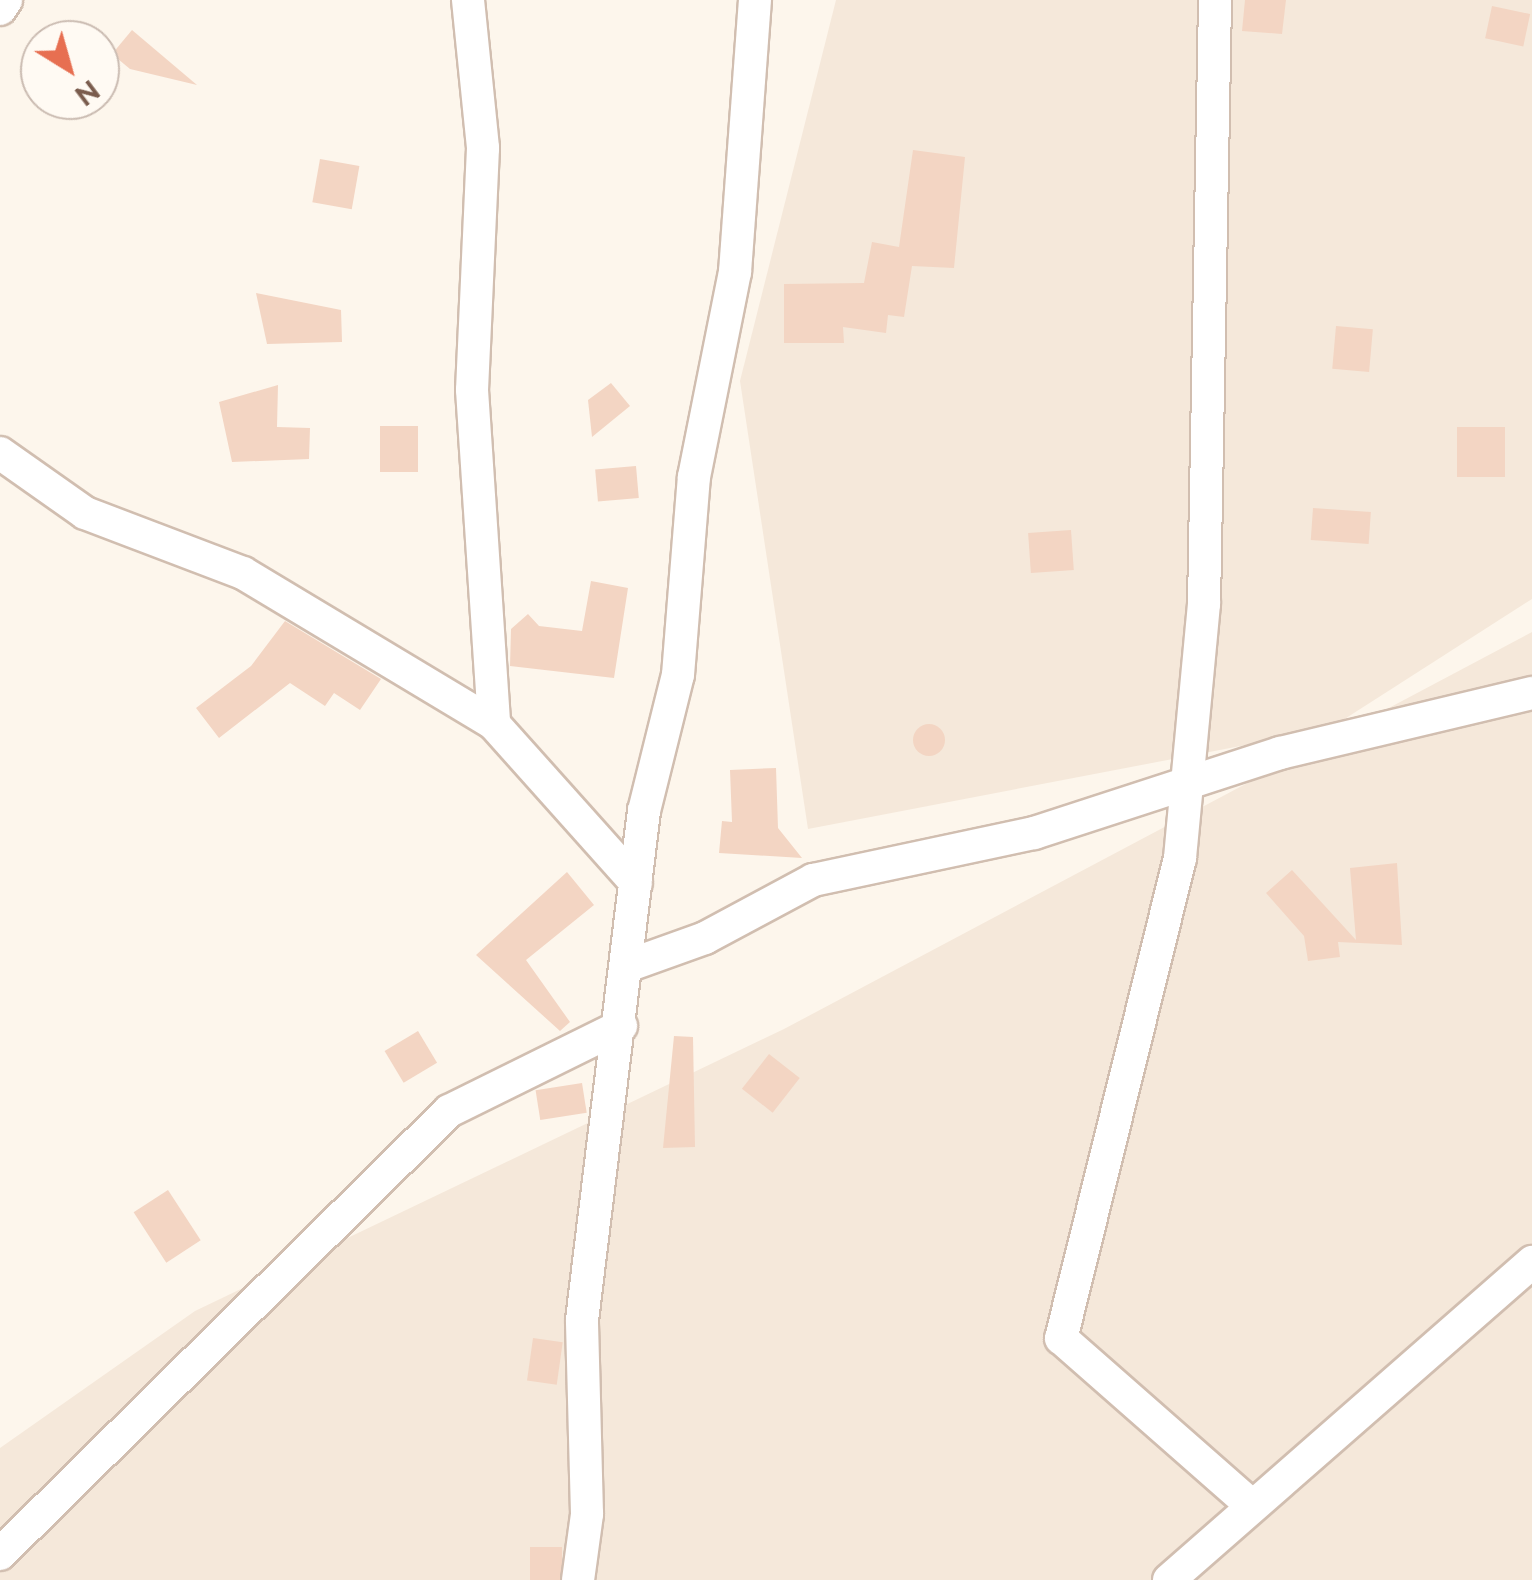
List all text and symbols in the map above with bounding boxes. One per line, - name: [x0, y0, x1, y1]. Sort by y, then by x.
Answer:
- north arrow: [20, 20, 120, 120]
- text: N: [69, 73, 106, 112]

